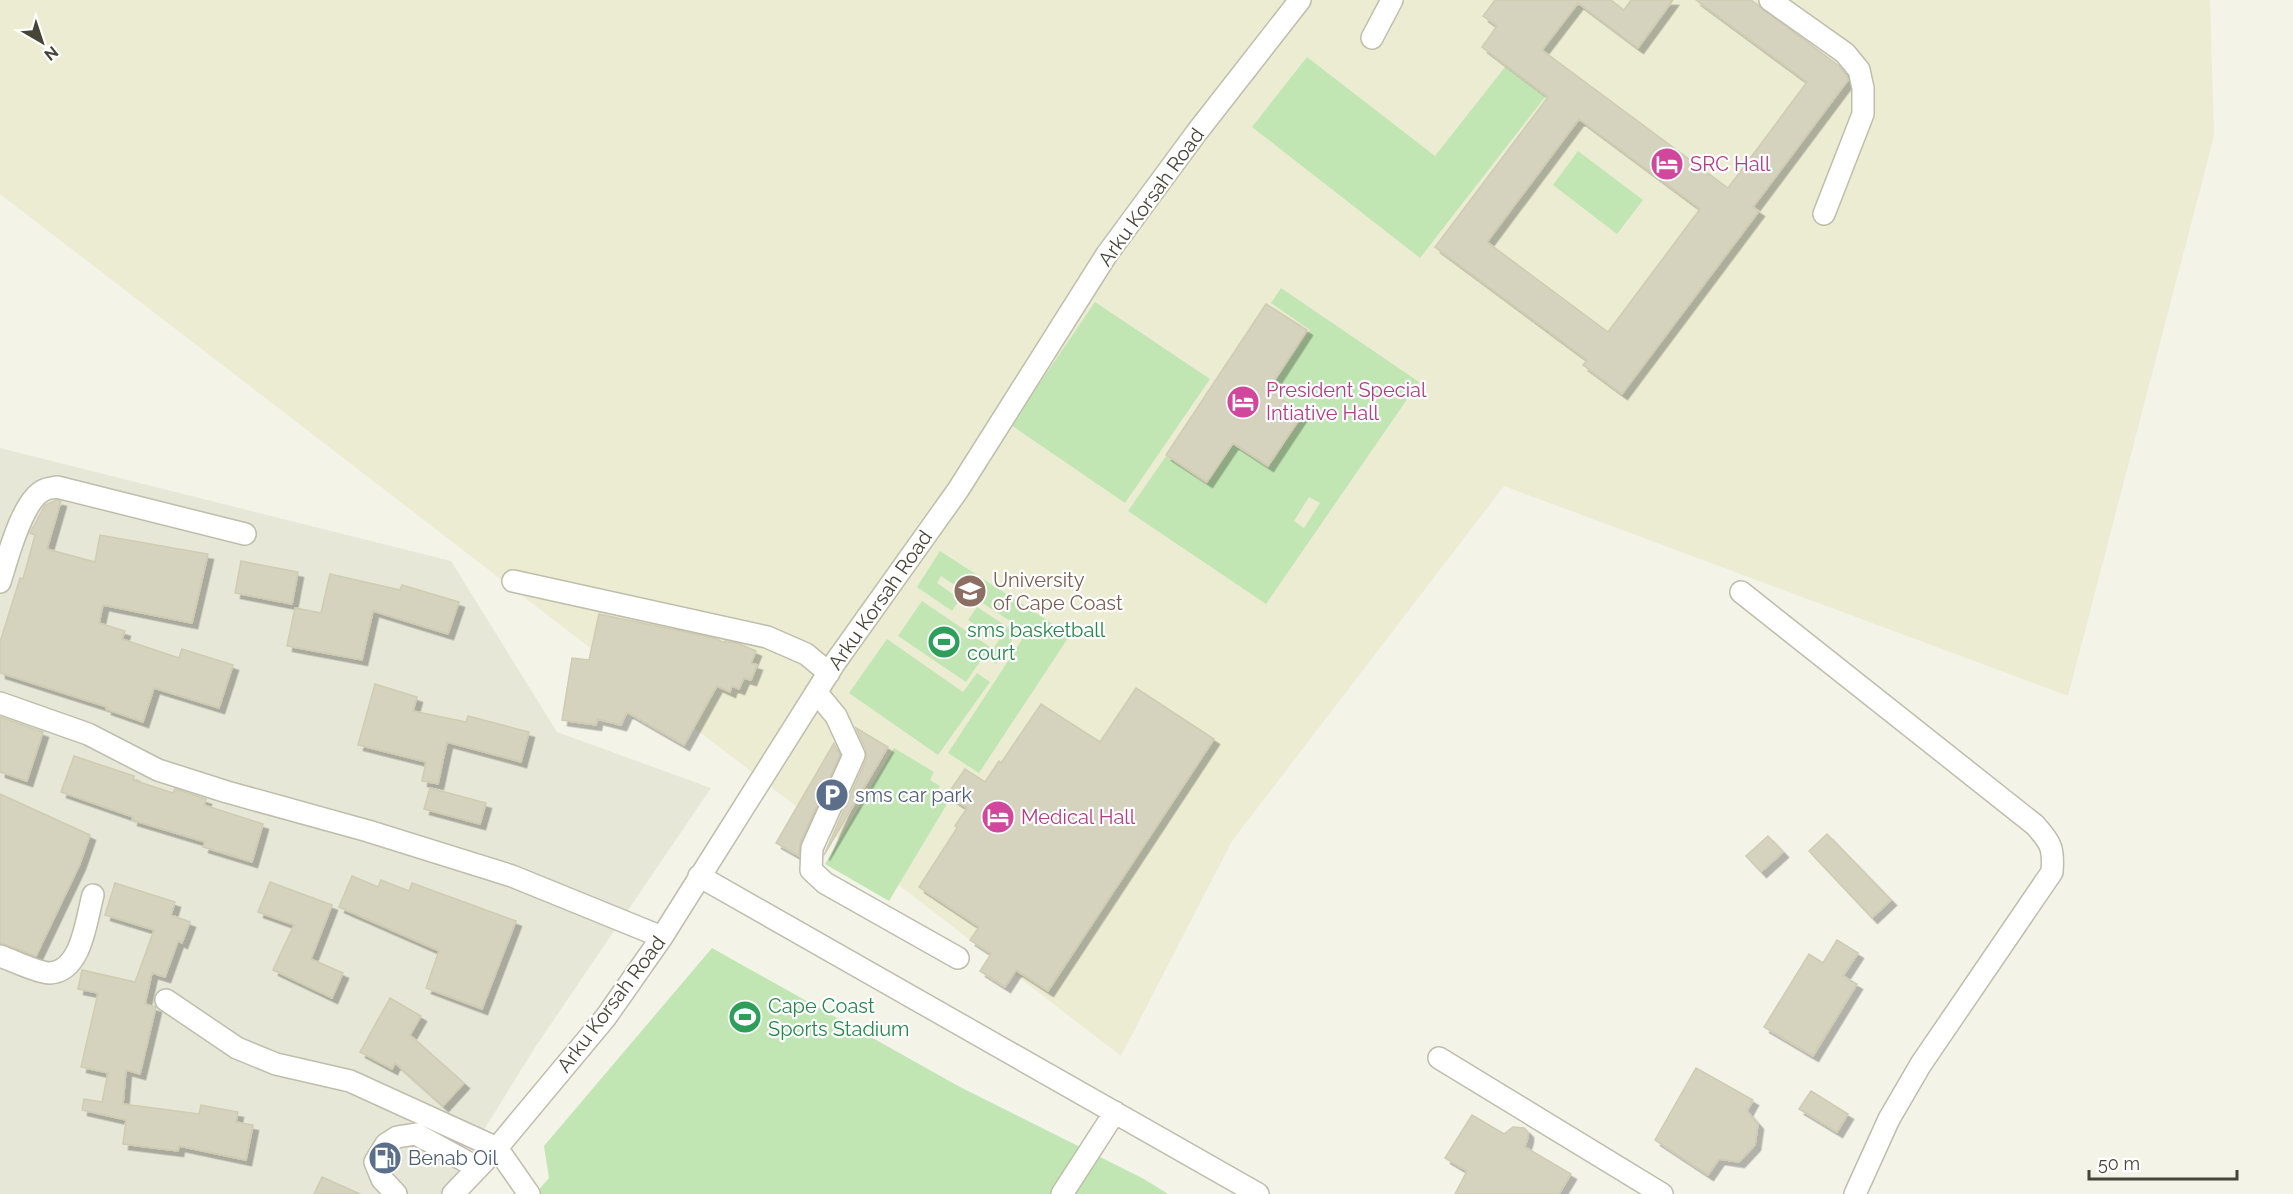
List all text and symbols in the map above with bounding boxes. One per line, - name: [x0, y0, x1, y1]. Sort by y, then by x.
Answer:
- north arrow: [12, 12, 72, 72]
- text: N: [40, 42, 62, 64]
- street label: Arku Korsah Road: [1093, 123, 1209, 271]
- hotel icon: SRC Hall: [1649, 146, 1685, 182]
- place label: SRC Hall: [1690, 152, 1771, 176]
- place label: President Special Intiative Hall: [1266, 378, 1427, 425]
- hotel icon: President Special Intiative Hall: [1225, 384, 1261, 420]
- street label: Arku Korsah Road: [823, 526, 937, 674]
- place label: University of Cape Coast: [993, 568, 1123, 615]
- school or university icon: University of Cape Coast: [952, 573, 988, 609]
- place label: sms basketball court: [967, 618, 1106, 665]
- sports icon: sms basketball court: [926, 624, 962, 660]
- parking icon: sms car park: [814, 777, 850, 813]
- place label: sms car park: [855, 783, 973, 807]
- hotel icon: Medical Hall: [980, 799, 1016, 835]
- place label: Medical Hall: [1021, 805, 1136, 829]
- street label: Arku Korsah Road: [552, 931, 670, 1077]
- place label: Cape Coast Sports Stadium: [768, 994, 909, 1041]
- sports icon: Cape Coast Sports Stadium: [727, 999, 763, 1035]
- fuel station icon: Benab Oil: [367, 1140, 403, 1176]
- scale bar: [2089, 1143, 2238, 1181]
- place label: Benab Oil: [408, 1146, 498, 1170]
- text: 50 m: [2098, 1153, 2140, 1174]

